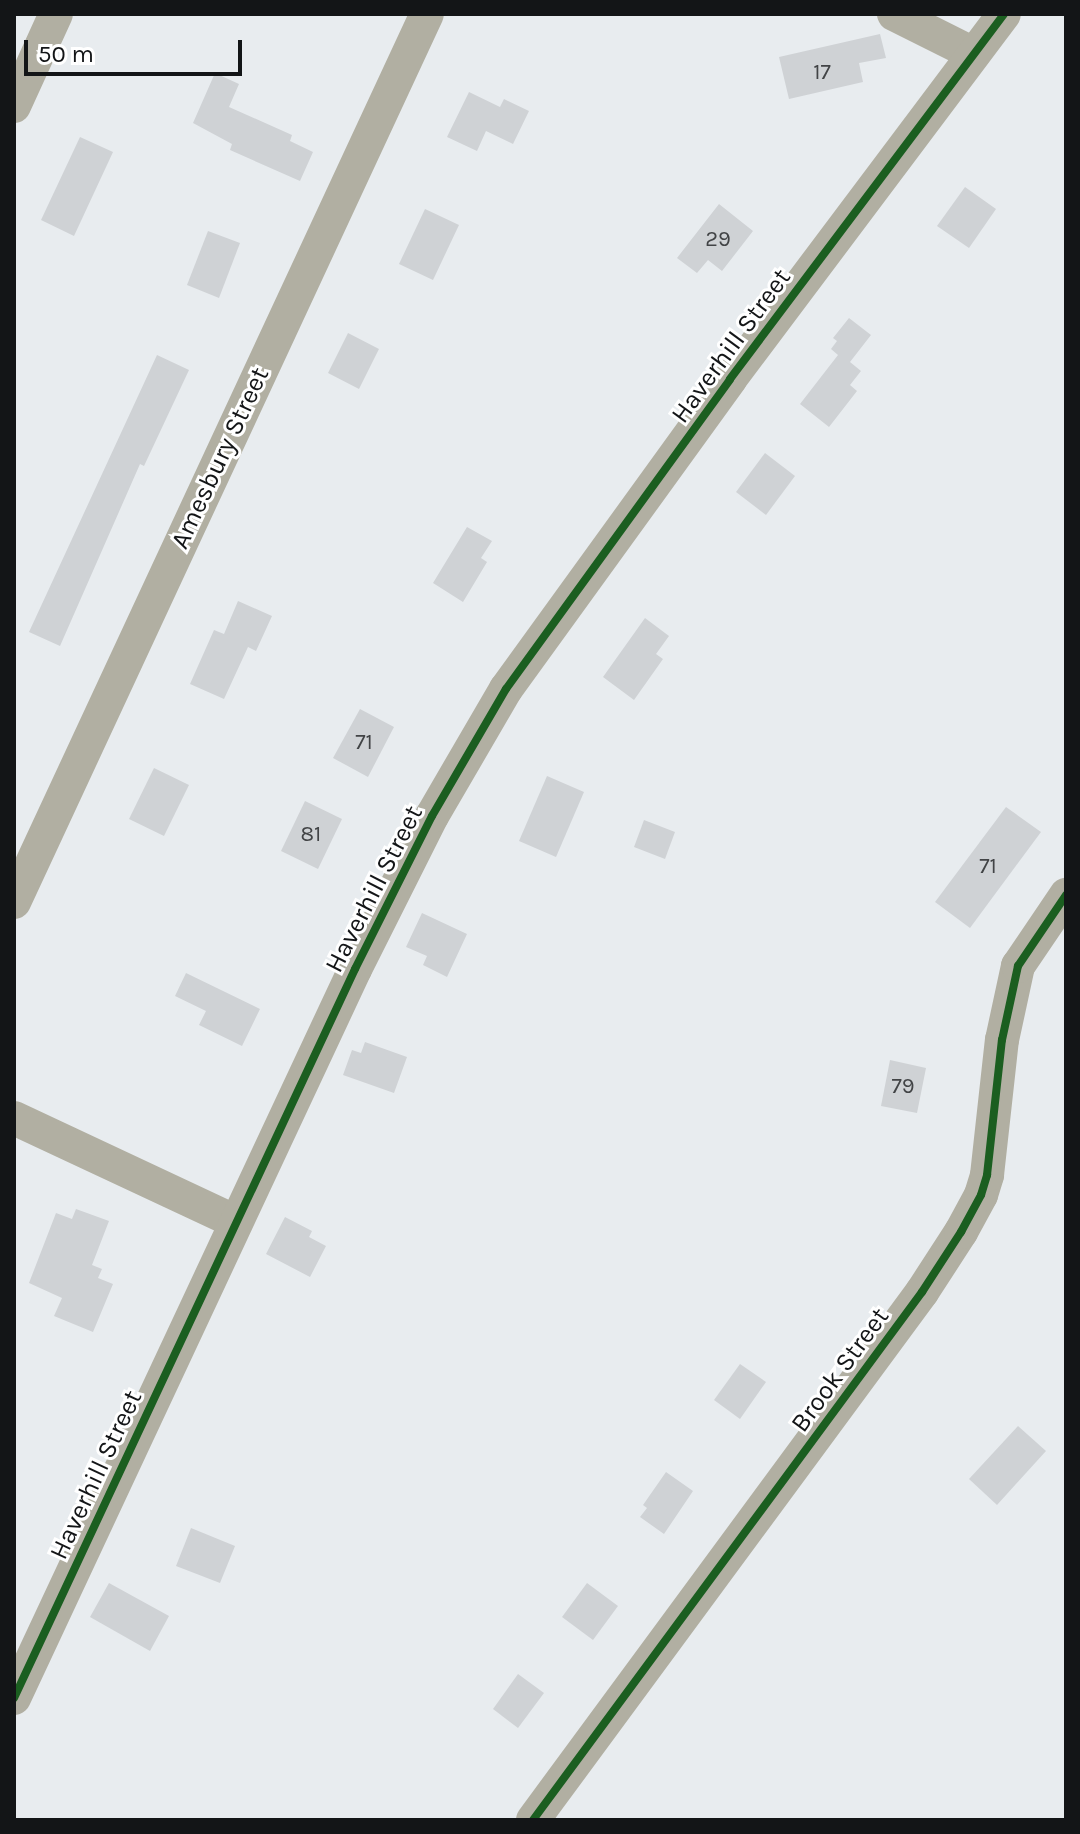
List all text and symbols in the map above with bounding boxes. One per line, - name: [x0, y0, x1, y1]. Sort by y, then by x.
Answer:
- scale bar: [28, 24, 246, 74]
- text: 50 m: [38, 40, 94, 68]
- house number: 17: [813, 60, 831, 86]
- house number: 29: [705, 227, 731, 253]
- street label: Haverhill Street: [665, 263, 797, 429]
- street label: Amesbury Street: [164, 362, 276, 554]
- house number: 71: [355, 730, 373, 756]
- street label: Haverhill Street: [319, 800, 429, 978]
- house number: 81: [301, 822, 321, 848]
- house number: 71: [979, 854, 997, 880]
- house number: 79: [891, 1074, 915, 1100]
- street label: Brook Street: [784, 1302, 896, 1438]
- street label: Haverhill Street: [43, 1385, 149, 1565]

